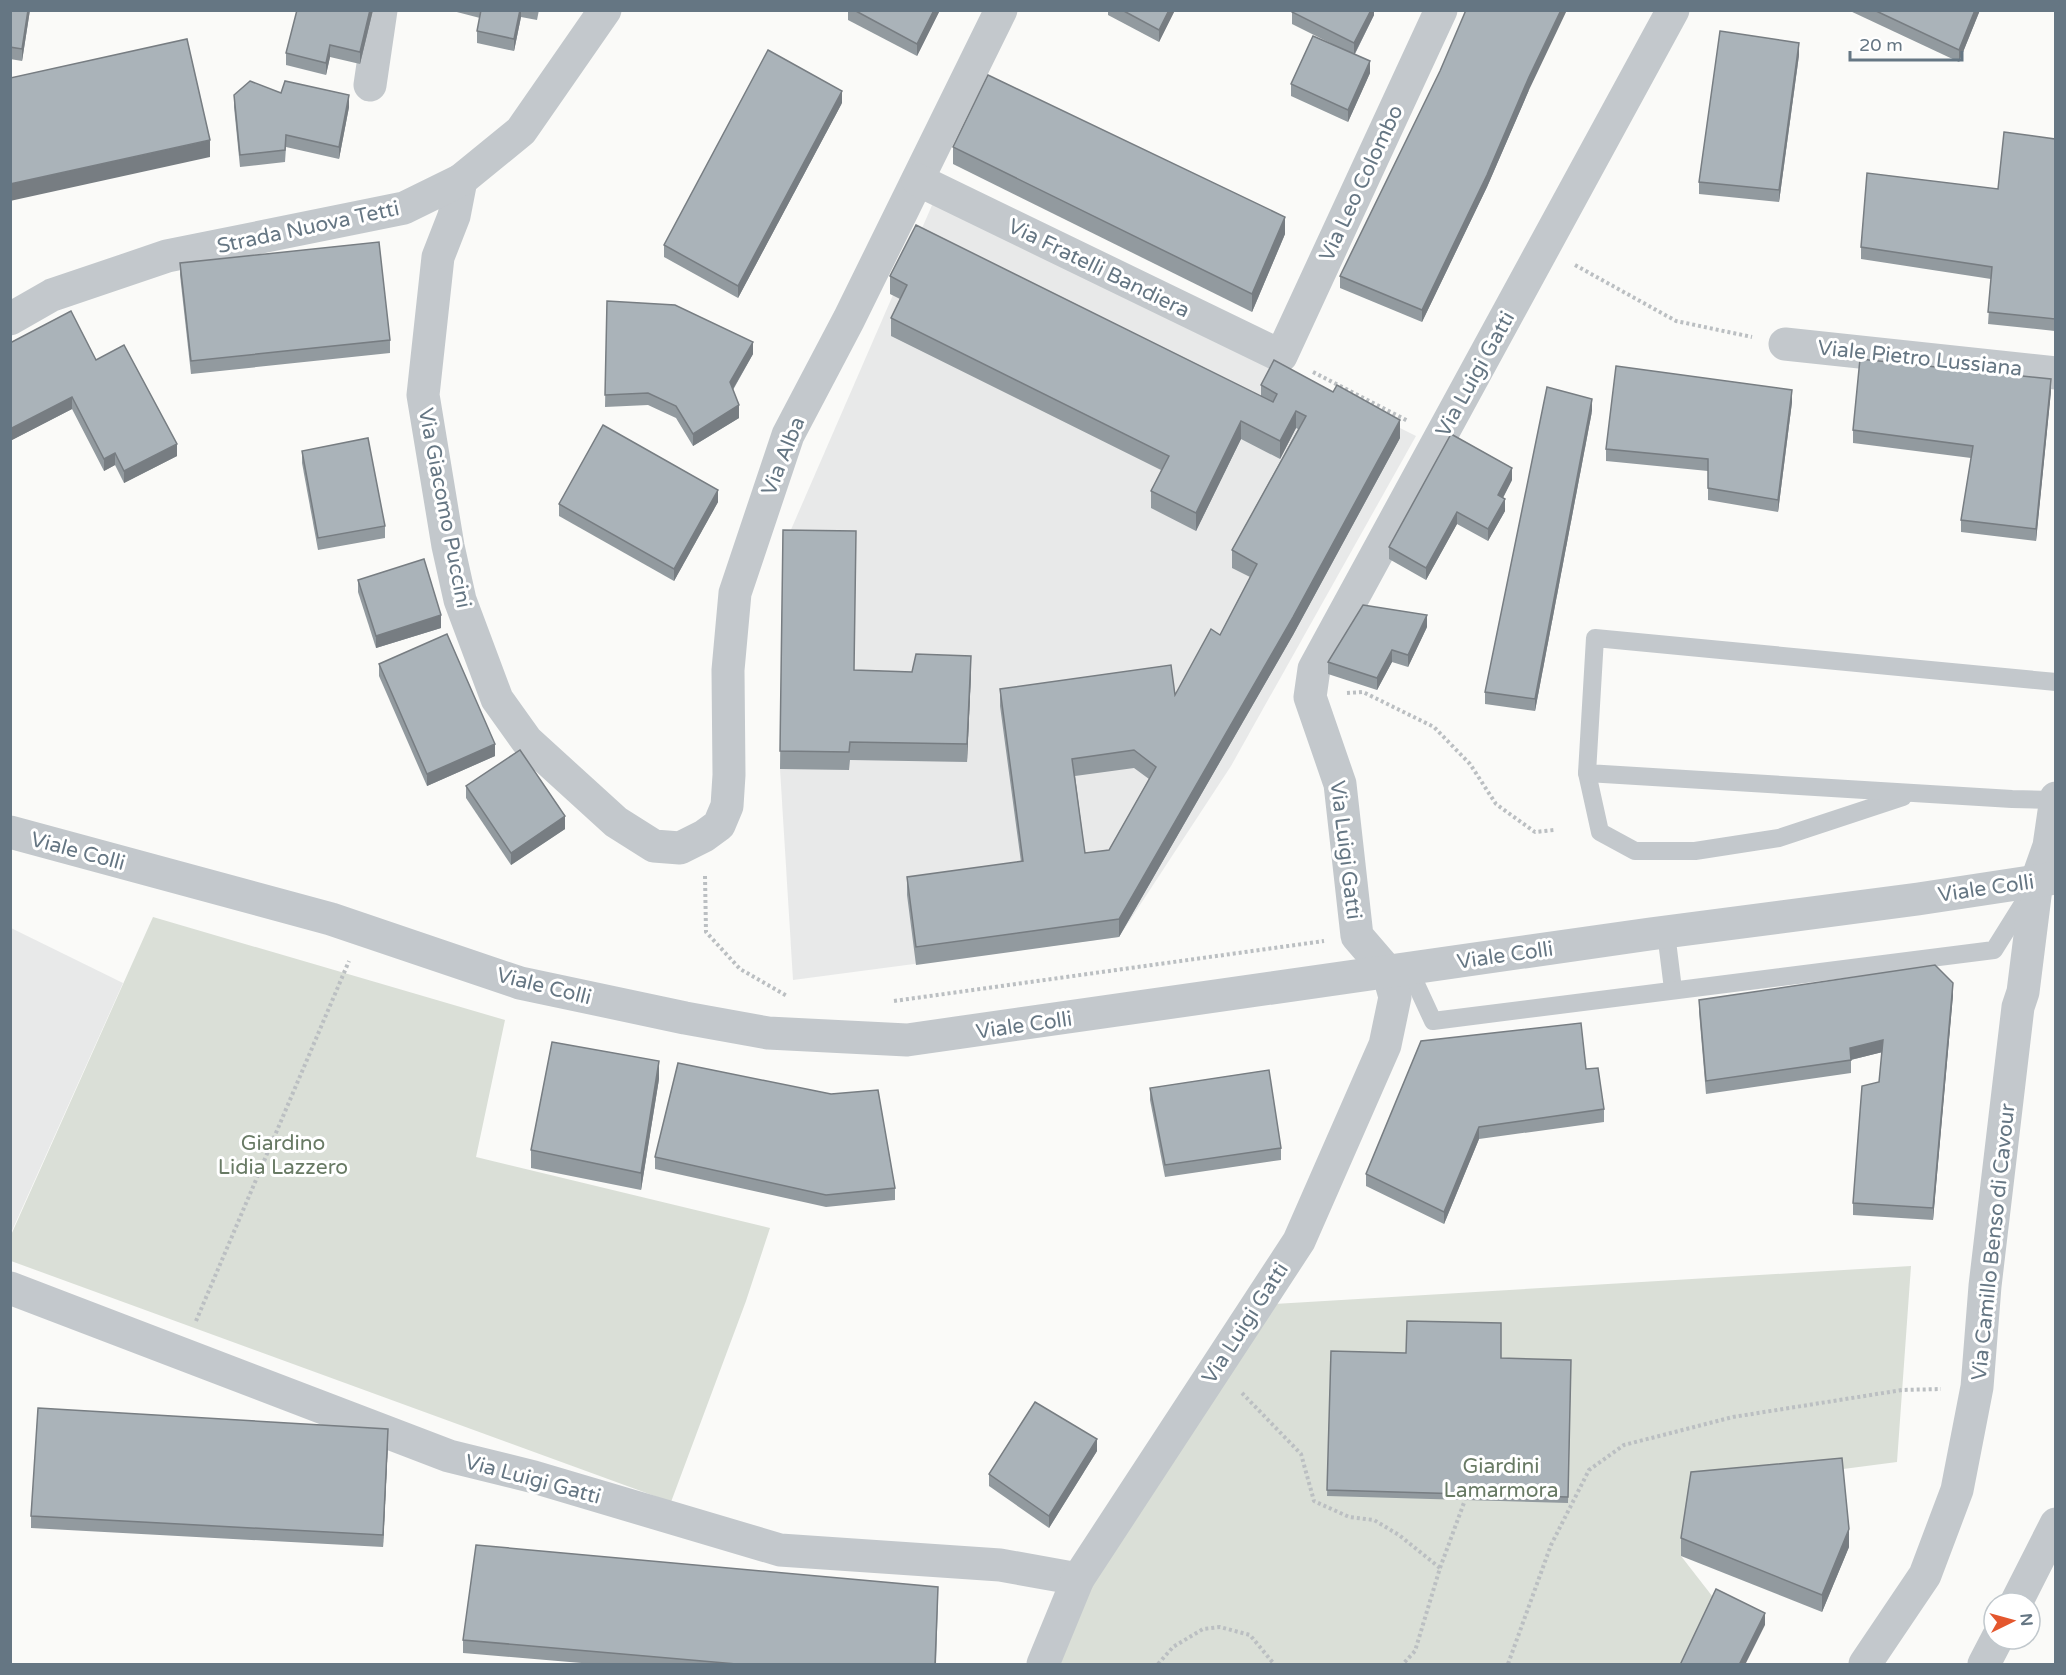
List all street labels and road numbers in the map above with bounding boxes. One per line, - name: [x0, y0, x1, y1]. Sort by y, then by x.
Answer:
- street label: Via Leo Colombo: [1314, 101, 1409, 265]
- street label: Strada Nuova Tetti: [215, 196, 402, 259]
- street label: Via Fratelli Bandiera: [1004, 214, 1194, 323]
- street label: Via Luigi Gatti: [1431, 307, 1520, 441]
- street label: Viale Pietro Lussiana: [1816, 335, 2024, 382]
- street label: Via Giacomo Puccini: [413, 406, 476, 610]
- street label: Via Alba: [756, 413, 811, 499]
- street label: Via Luigi Gatti: [1325, 779, 1366, 921]
- street label: Viale Colli: [28, 827, 128, 876]
- street label: Viale Colli: [1936, 869, 2036, 908]
- street label: Viale Colli: [1455, 936, 1555, 975]
- street label: Viale Colli: [494, 963, 594, 1010]
- street label: Viale Colli: [974, 1006, 1074, 1045]
- street label: Via Camillo Benso di Cavour: [1967, 1102, 2020, 1382]
- street label: Via Luigi Gatti: [1197, 1258, 1294, 1389]
- street label: Via Luigi Gatti: [462, 1449, 604, 1510]

